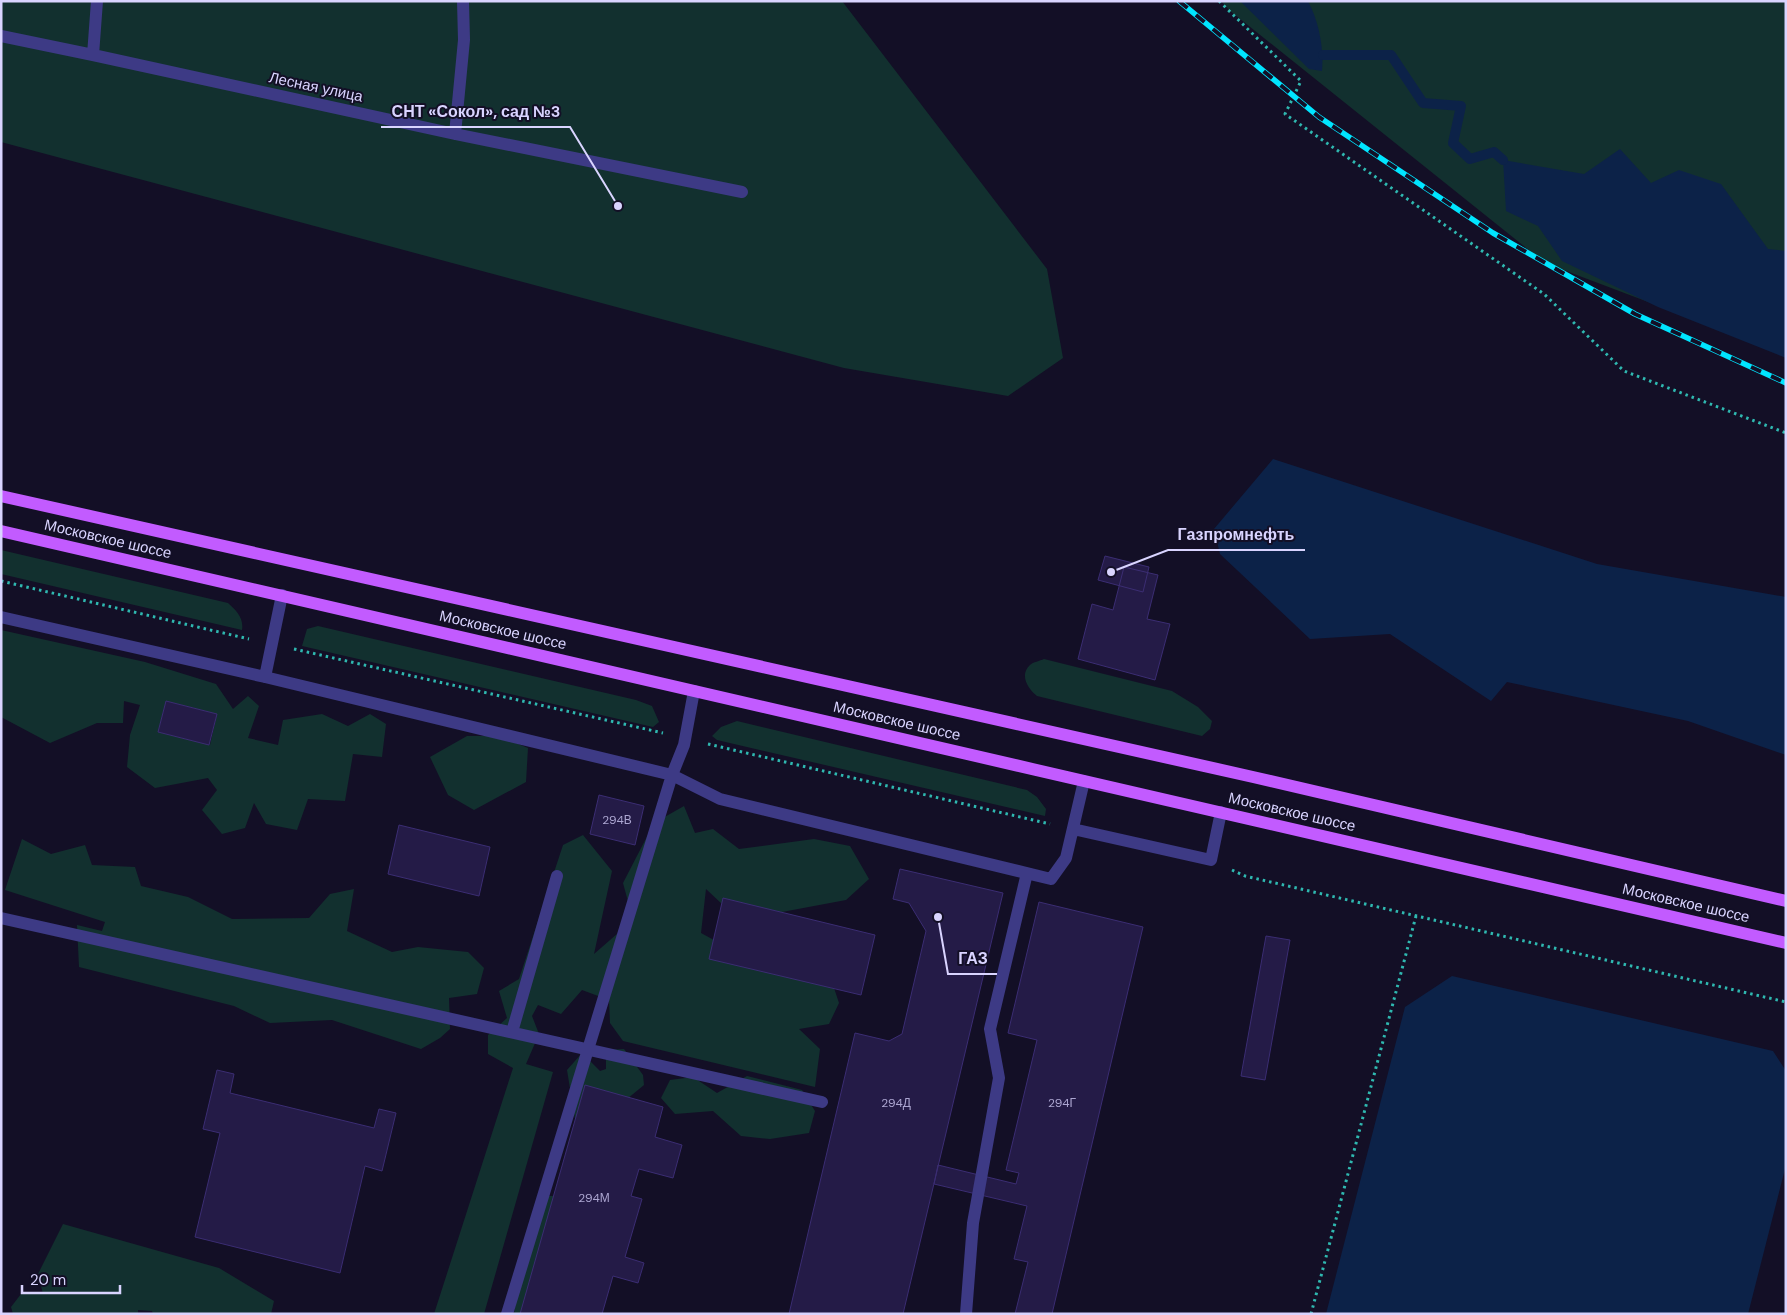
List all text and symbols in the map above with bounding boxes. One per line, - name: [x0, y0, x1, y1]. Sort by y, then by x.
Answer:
- street label: Лесная улица: [267, 67, 366, 107]
- callout: СНТ «Сокол», сад №3: [381, 96, 570, 127]
- text: СНТ «Сокол», сад №3: [392, 101, 560, 122]
- street label: Московское шоссе: [42, 515, 174, 563]
- callout: Газпромнефть: [1168, 519, 1305, 550]
- text: Газпромнефть: [1178, 524, 1295, 545]
- street label: Московское шоссе: [437, 606, 569, 654]
- street label: Московское шоссе: [831, 697, 963, 745]
- street label: Московское шоссе: [1226, 788, 1358, 836]
- house number: 294В: [602, 812, 632, 828]
- street label: Московское шоссе: [1620, 879, 1752, 927]
- callout: ГАЗ: [948, 943, 997, 974]
- text: ГАЗ: [958, 948, 988, 969]
- house number: 294Д: [881, 1095, 911, 1111]
- house number: 294Г: [1048, 1095, 1077, 1111]
- house number: 294М: [578, 1190, 610, 1206]
- scale bar: [22, 1262, 120, 1294]
- text: 20 m: [30, 1270, 66, 1290]

